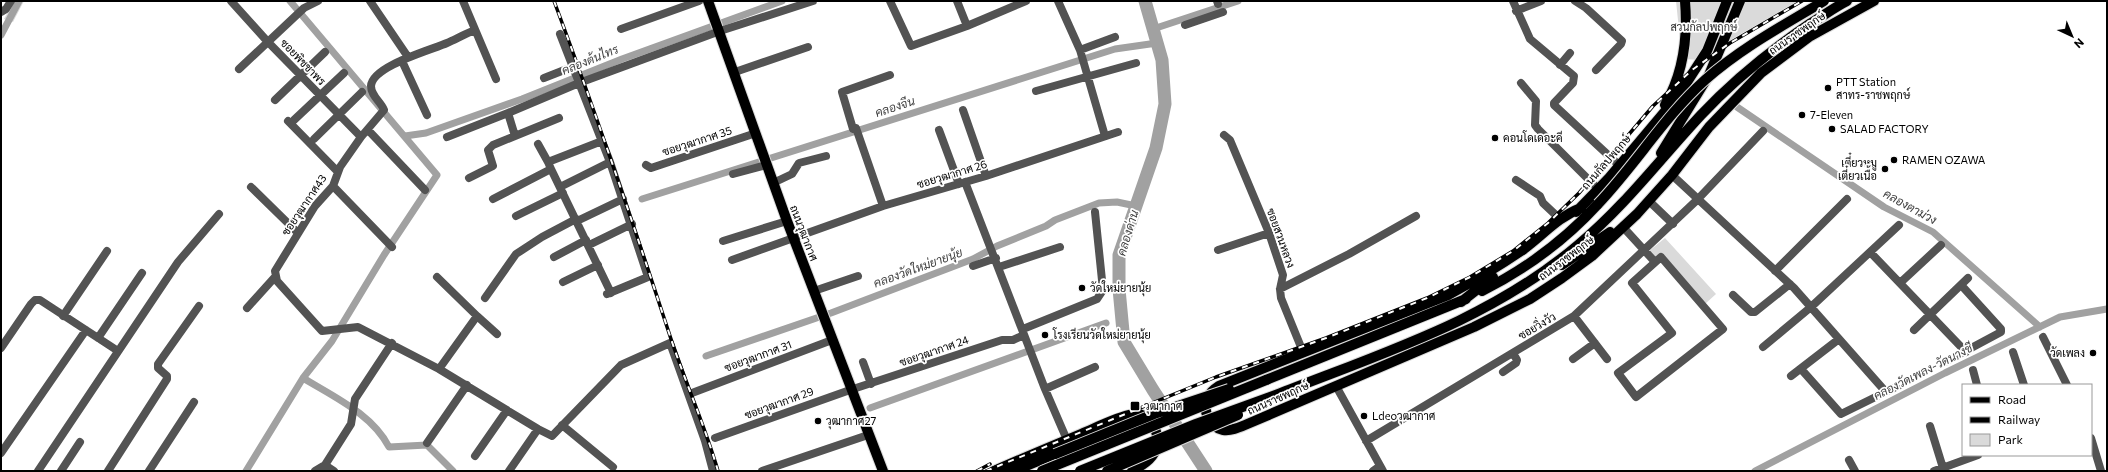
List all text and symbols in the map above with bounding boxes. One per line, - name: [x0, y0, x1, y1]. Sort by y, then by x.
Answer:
- street label: ถนนราชพฤกษ์: [1765, 7, 1828, 58]
- north arrow: [2052, 16, 2092, 56]
- park label: สวนกัลปพฤกษ์: [1670, 19, 1738, 34]
- street label: ซอยพิชชาพร: [278, 36, 329, 88]
- text: N: [2072, 36, 2087, 51]
- water label: คลองต้นไทร: [559, 41, 621, 77]
- place label: PTT Station สาทร-ราชพฤกษ์: [1836, 75, 1911, 102]
- marker: PTT Station สาทร-ราชพฤกษ์: [1823, 83, 1833, 93]
- water label: คลองจีน: [873, 93, 917, 119]
- place label: 7-Eleven: [1810, 108, 1853, 121]
- marker: 7-Eleven: [1797, 110, 1807, 120]
- place label: SALAD FACTORY: [1840, 122, 1929, 135]
- street label: ซอยวุฒากาศ 35: [660, 123, 734, 161]
- marker: SALAD FACTORY: [1827, 124, 1837, 134]
- place label: คอนโดเดอะคี: [1503, 130, 1563, 144]
- street label: ถนนกัลปพฤกษ์: [1578, 131, 1634, 192]
- marker: คอนโดเดอะคี: [1490, 133, 1500, 143]
- place label: เตี๋ยวหมู เตี๋ยวเนื้อ: [1838, 152, 1877, 182]
- place label: RAMEN OZAWA: [1902, 153, 1986, 166]
- marker: RAMEN OZAWA: [1889, 155, 1899, 165]
- street label: ซอยวุฒากาศ 26: [915, 157, 990, 193]
- marker: เตี๋ยวหมู เตี๋ยวเนื้อ: [1880, 164, 1890, 174]
- street label: ซอยวุฒากาศ43: [278, 172, 331, 239]
- water label: คลองตาม่วง: [1881, 186, 1940, 227]
- street label: ถนนวุฒากาศ: [785, 203, 821, 264]
- street label: ซอยสวนหลวง: [1265, 206, 1298, 269]
- water label: คลองด่าน: [1113, 208, 1141, 257]
- street label: ถนนราชพฤกษ์: [1535, 231, 1597, 283]
- water label: คลองวัดใหม่ยายนุ้ย: [871, 244, 965, 292]
- place label: วัดใหม่ยายนุ้ย: [1090, 280, 1151, 297]
- marker: วัดใหม่ยายนุ้ย: [1077, 283, 1087, 293]
- street label: ซอยวิ่งวัว: [1514, 306, 1558, 342]
- place label: โรงเรียนวัดใหม่ยายนุ้ย: [1052, 327, 1151, 344]
- marker: โรงเรียนวัดใหม่ยายนุ้ย: [1040, 330, 1050, 340]
- street label: ซอยวุฒากาศ 24: [897, 332, 972, 371]
- street label: ซอยวุฒากาศ 31: [722, 337, 794, 377]
- water label: คลองวัดเพลง-วัดนางชี: [1871, 340, 1975, 402]
- place label: วัดเพลง: [2050, 346, 2085, 359]
- marker: วัดเพลง: [2088, 348, 2098, 358]
- street label: ถนนราชพฤกษ์: [1245, 377, 1311, 418]
- street label: ซอยวุฒากาศ 29: [742, 384, 817, 424]
- legend: [1962, 384, 2092, 456]
- text: Road: [1998, 392, 2026, 406]
- place label: วุฒากาศ: [1144, 399, 1182, 415]
- marker: วุฒากาศ: [1129, 400, 1141, 412]
- place label: Ldeoวุฒากาศ: [1372, 409, 1435, 425]
- marker: Ldeoวุฒากาศ: [1359, 411, 1369, 421]
- text: Railway: [1998, 412, 2040, 426]
- place label: วุฒากาศ27: [826, 414, 876, 430]
- marker: วุฒากาศ27: [813, 416, 823, 426]
- text: Park: [1998, 432, 2024, 446]

